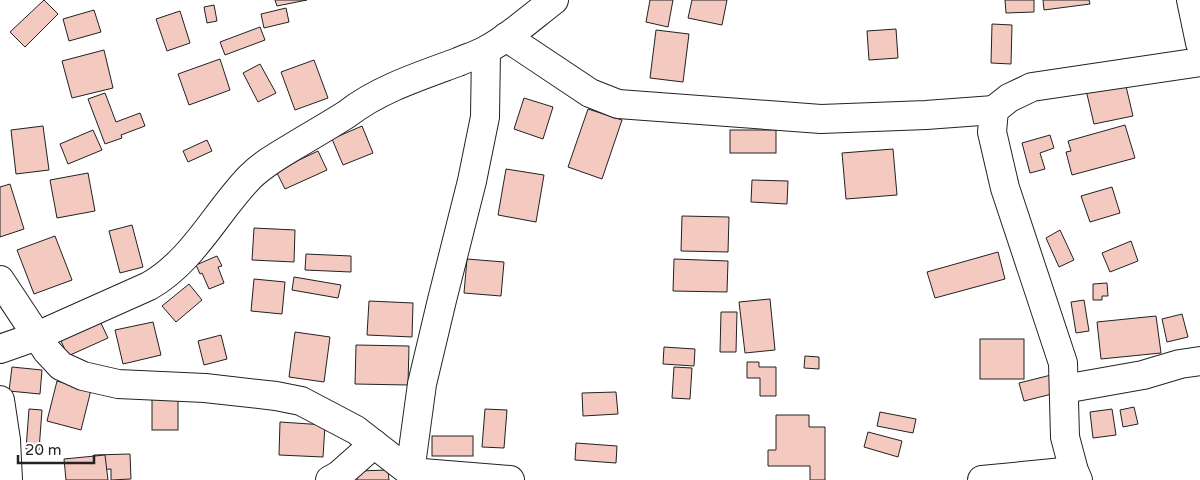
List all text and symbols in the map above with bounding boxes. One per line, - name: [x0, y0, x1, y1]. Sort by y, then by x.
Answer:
- scale bar: [18, 432, 94, 464]
- text: 20 m: [25, 441, 62, 459]

